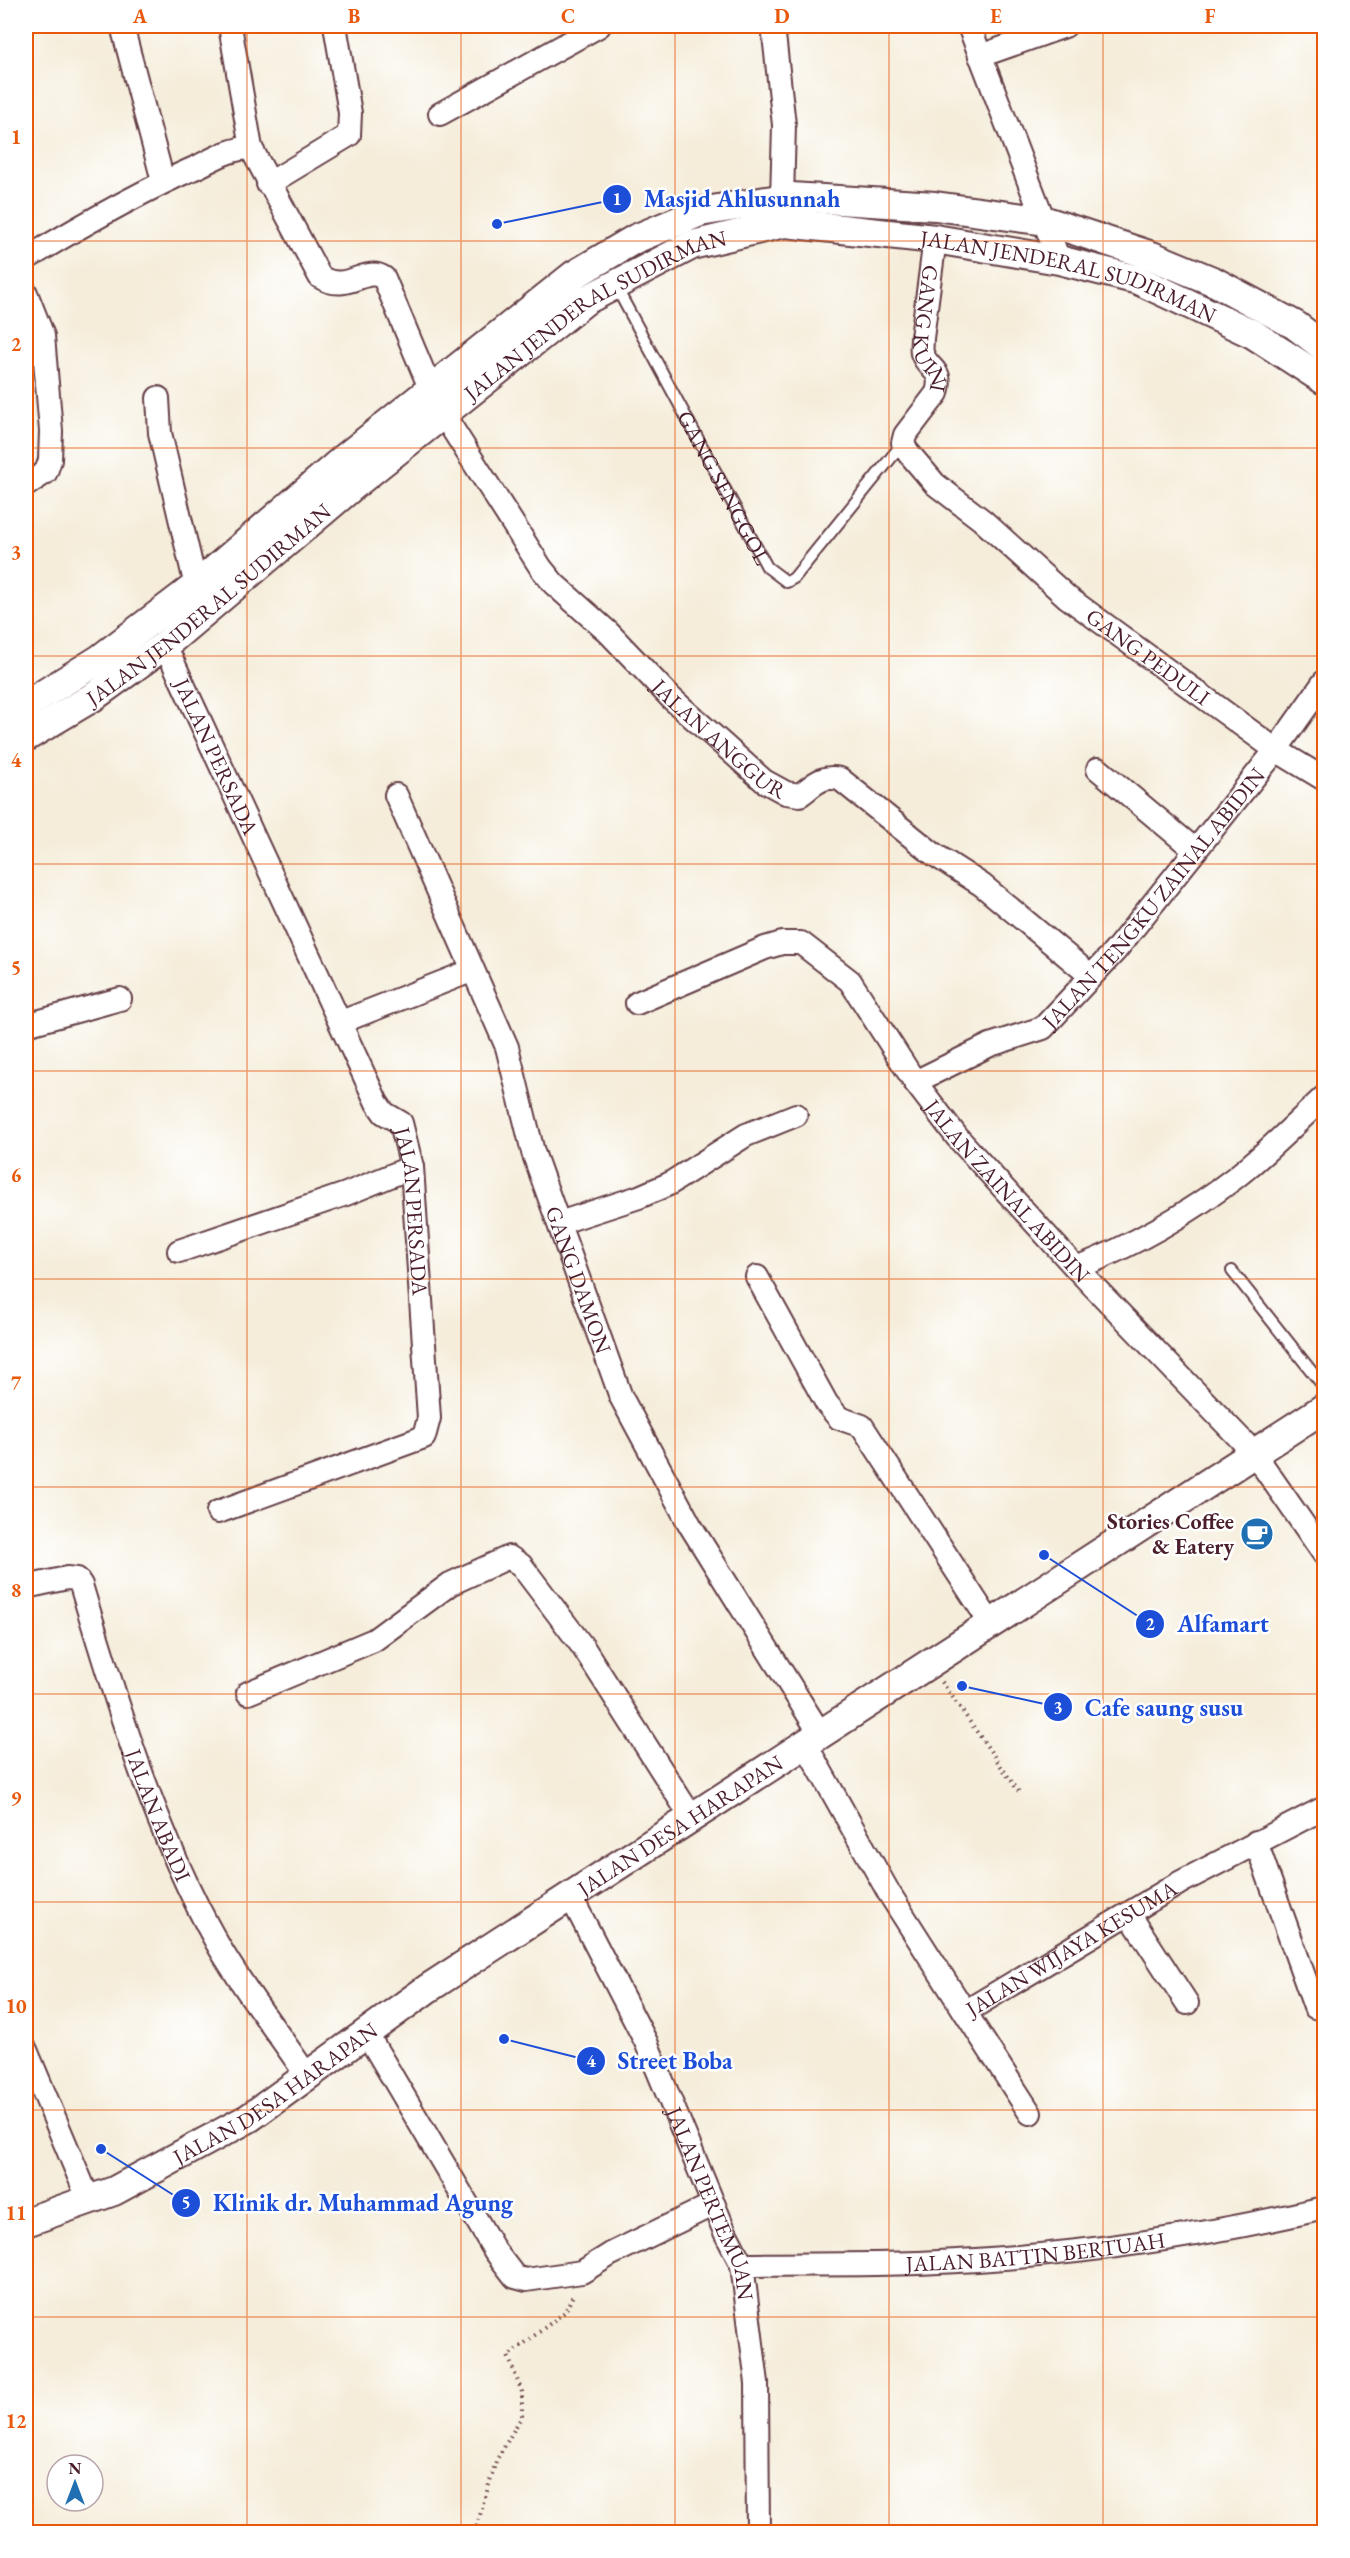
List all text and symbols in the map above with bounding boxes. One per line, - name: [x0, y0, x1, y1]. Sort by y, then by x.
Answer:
- text: A: [132, 3, 148, 29]
- text: B: [348, 3, 360, 29]
- text: C: [561, 3, 575, 29]
- text: D: [774, 3, 790, 29]
- text: E: [990, 3, 1002, 29]
- text: F: [1205, 3, 1216, 29]
- text: 1: [11, 124, 21, 150]
- callout: Masjid Ahlusunnah: [602, 178, 852, 220]
- text: Masjid Ahlusunnah: [644, 183, 841, 215]
- text: 1: [612, 187, 622, 210]
- street label: JALAN JENDERAL SUDIRMAN: [456, 223, 730, 408]
- street label: JALAN JENDERAL SUDIRMAN: [917, 223, 1222, 330]
- street label: GANG KUINI: [907, 263, 955, 395]
- text: 2: [11, 331, 22, 357]
- street label: GANG SENGGOL: [671, 405, 778, 570]
- street label: JALAN JENDERAL SUDIRMAN: [79, 496, 337, 713]
- text: 3: [11, 539, 21, 565]
- street label: GANG PEDULI: [1080, 601, 1216, 712]
- street label: JALAN ANGGUR: [644, 671, 792, 805]
- street label: JALAN PERSADA: [167, 672, 266, 840]
- text: 4: [11, 747, 22, 773]
- street label: JALAN TENGKU ZAINAL ABIDIN: [1034, 761, 1271, 1036]
- text: 5: [11, 954, 21, 980]
- street label: JALAN ZAINAL ABIDIN: [917, 1091, 1097, 1289]
- street label: JALAN PERSADA: [388, 1122, 435, 1297]
- text: 6: [11, 1162, 22, 1188]
- street label: GANG DAMON: [539, 1202, 619, 1358]
- text: 7: [11, 1370, 22, 1396]
- place label: Stories Coffee & Eatery: [1107, 1507, 1234, 1561]
- cafe icon: Stories Coffee & Eatery: [1239, 1516, 1275, 1552]
- text: 8: [11, 1577, 21, 1603]
- callout: Alfamart: [1135, 1603, 1281, 1645]
- text: Alfamart: [1176, 1608, 1269, 1639]
- text: 2: [1145, 1612, 1155, 1635]
- callout: Cafe saung susu: [1043, 1686, 1256, 1728]
- text: Cafe saung susu: [1085, 1692, 1244, 1724]
- text: 3: [1053, 1696, 1063, 1719]
- street label: JALAN ABADI: [119, 1743, 198, 1886]
- street label: JALAN DESA HARAPAN: [570, 1748, 789, 1903]
- text: 9: [11, 1785, 22, 1811]
- street label: JALAN WIJAYA KESUMA: [959, 1873, 1183, 2024]
- text: 10: [5, 1993, 27, 2019]
- street label: JALAN DESA HARAPAN: [166, 2015, 383, 2172]
- callout: Street Boba: [576, 2040, 745, 2082]
- text: Street Boba: [617, 2045, 733, 2076]
- text: 4: [586, 2049, 596, 2072]
- street label: JALAN PERTEMUAN: [659, 2101, 761, 2302]
- callout: Klinik dr. Muhammad Agung: [171, 2182, 525, 2224]
- text: Klinik dr. Muhammad Agung: [213, 2187, 514, 2219]
- text: 5: [181, 2191, 191, 2214]
- text: 11: [5, 2200, 27, 2226]
- street label: JALAN BATTIN BERTUAH: [903, 2225, 1167, 2278]
- text: 12: [5, 2408, 27, 2434]
- north arrow: [45, 2453, 105, 2513]
- text: N: [69, 2458, 82, 2479]

